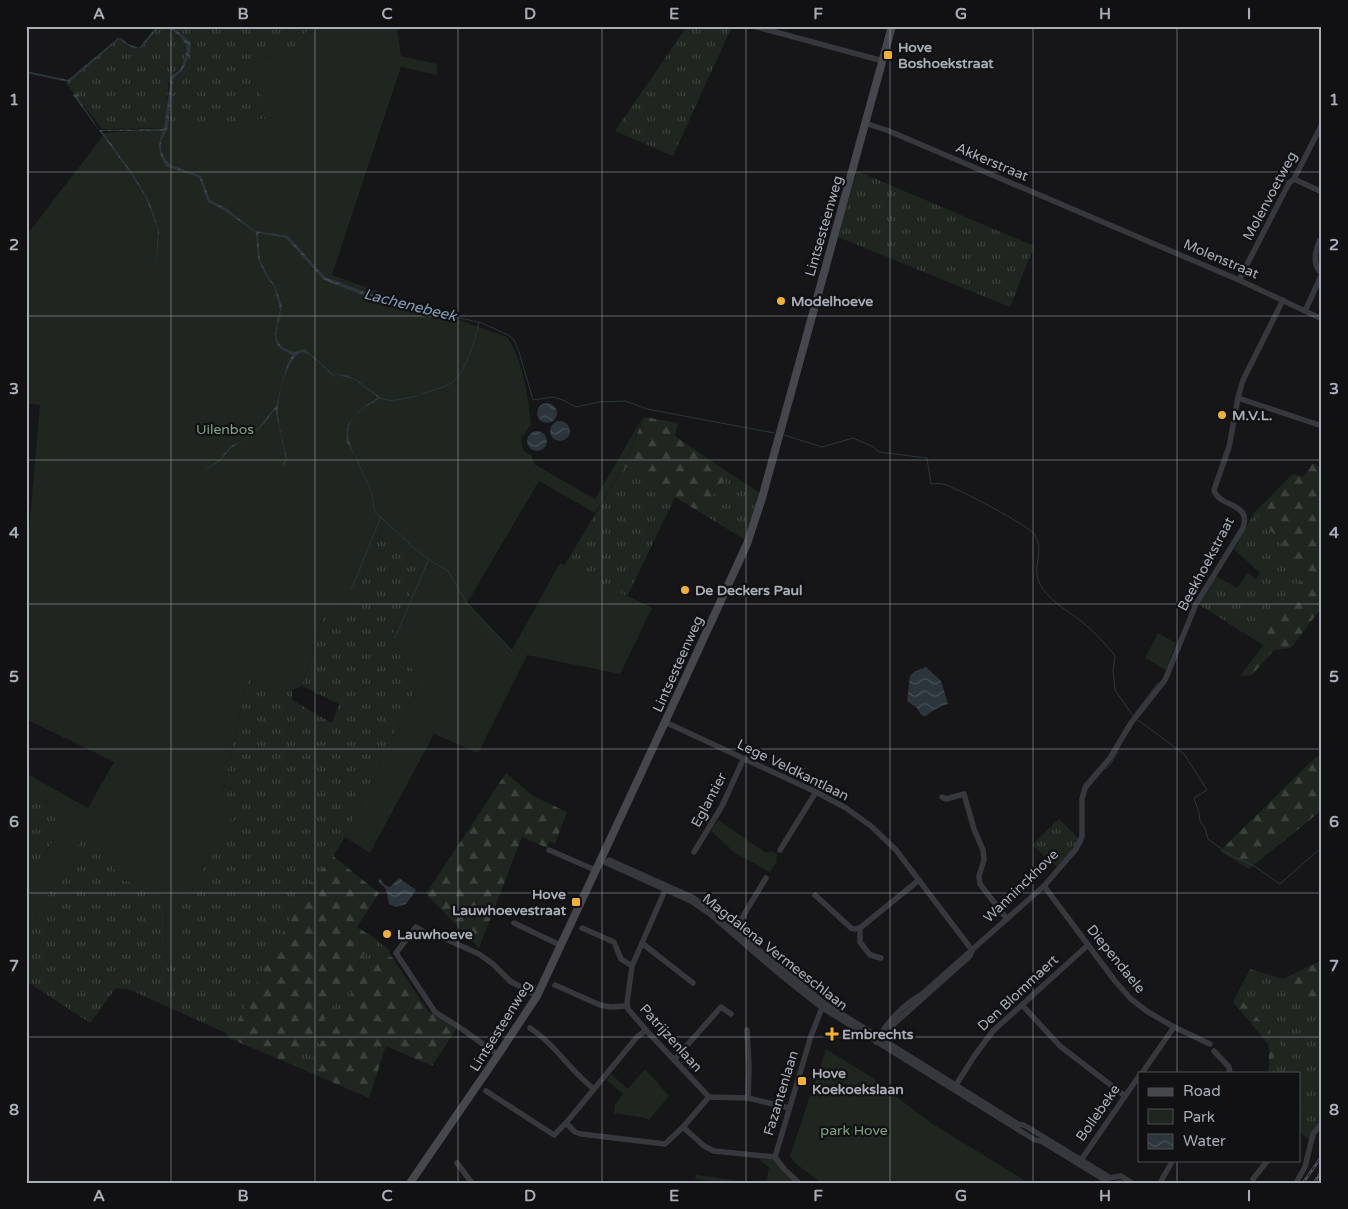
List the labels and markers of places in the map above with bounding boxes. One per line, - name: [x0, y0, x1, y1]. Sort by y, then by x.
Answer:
- place label: Hove Boshoekstraat: [898, 39, 994, 72]
- marker: Hove Boshoekstraat: [882, 49, 894, 61]
- place label: Modelhoeve: [791, 293, 873, 310]
- marker: Modelhoeve: [775, 295, 787, 307]
- place label: M.V.L.: [1232, 407, 1272, 424]
- marker: M.V.L.: [1216, 409, 1228, 421]
- place label: De Deckers Paul: [695, 582, 802, 599]
- marker: De Deckers Paul: [679, 584, 691, 596]
- place label: Hove Lauwhoevestraat: [452, 886, 567, 919]
- marker: Hove Lauwhoevestraat: [570, 896, 582, 908]
- place label: Lauwhoeve: [397, 926, 473, 943]
- marker: Lauwhoeve: [381, 928, 393, 940]
- place label: Embrechts: [842, 1026, 914, 1043]
- marker: Embrechts: [826, 1028, 838, 1040]
- place label: Hove Koekoekslaan: [812, 1065, 904, 1098]
- marker: Hove Koekoekslaan: [796, 1075, 808, 1087]

